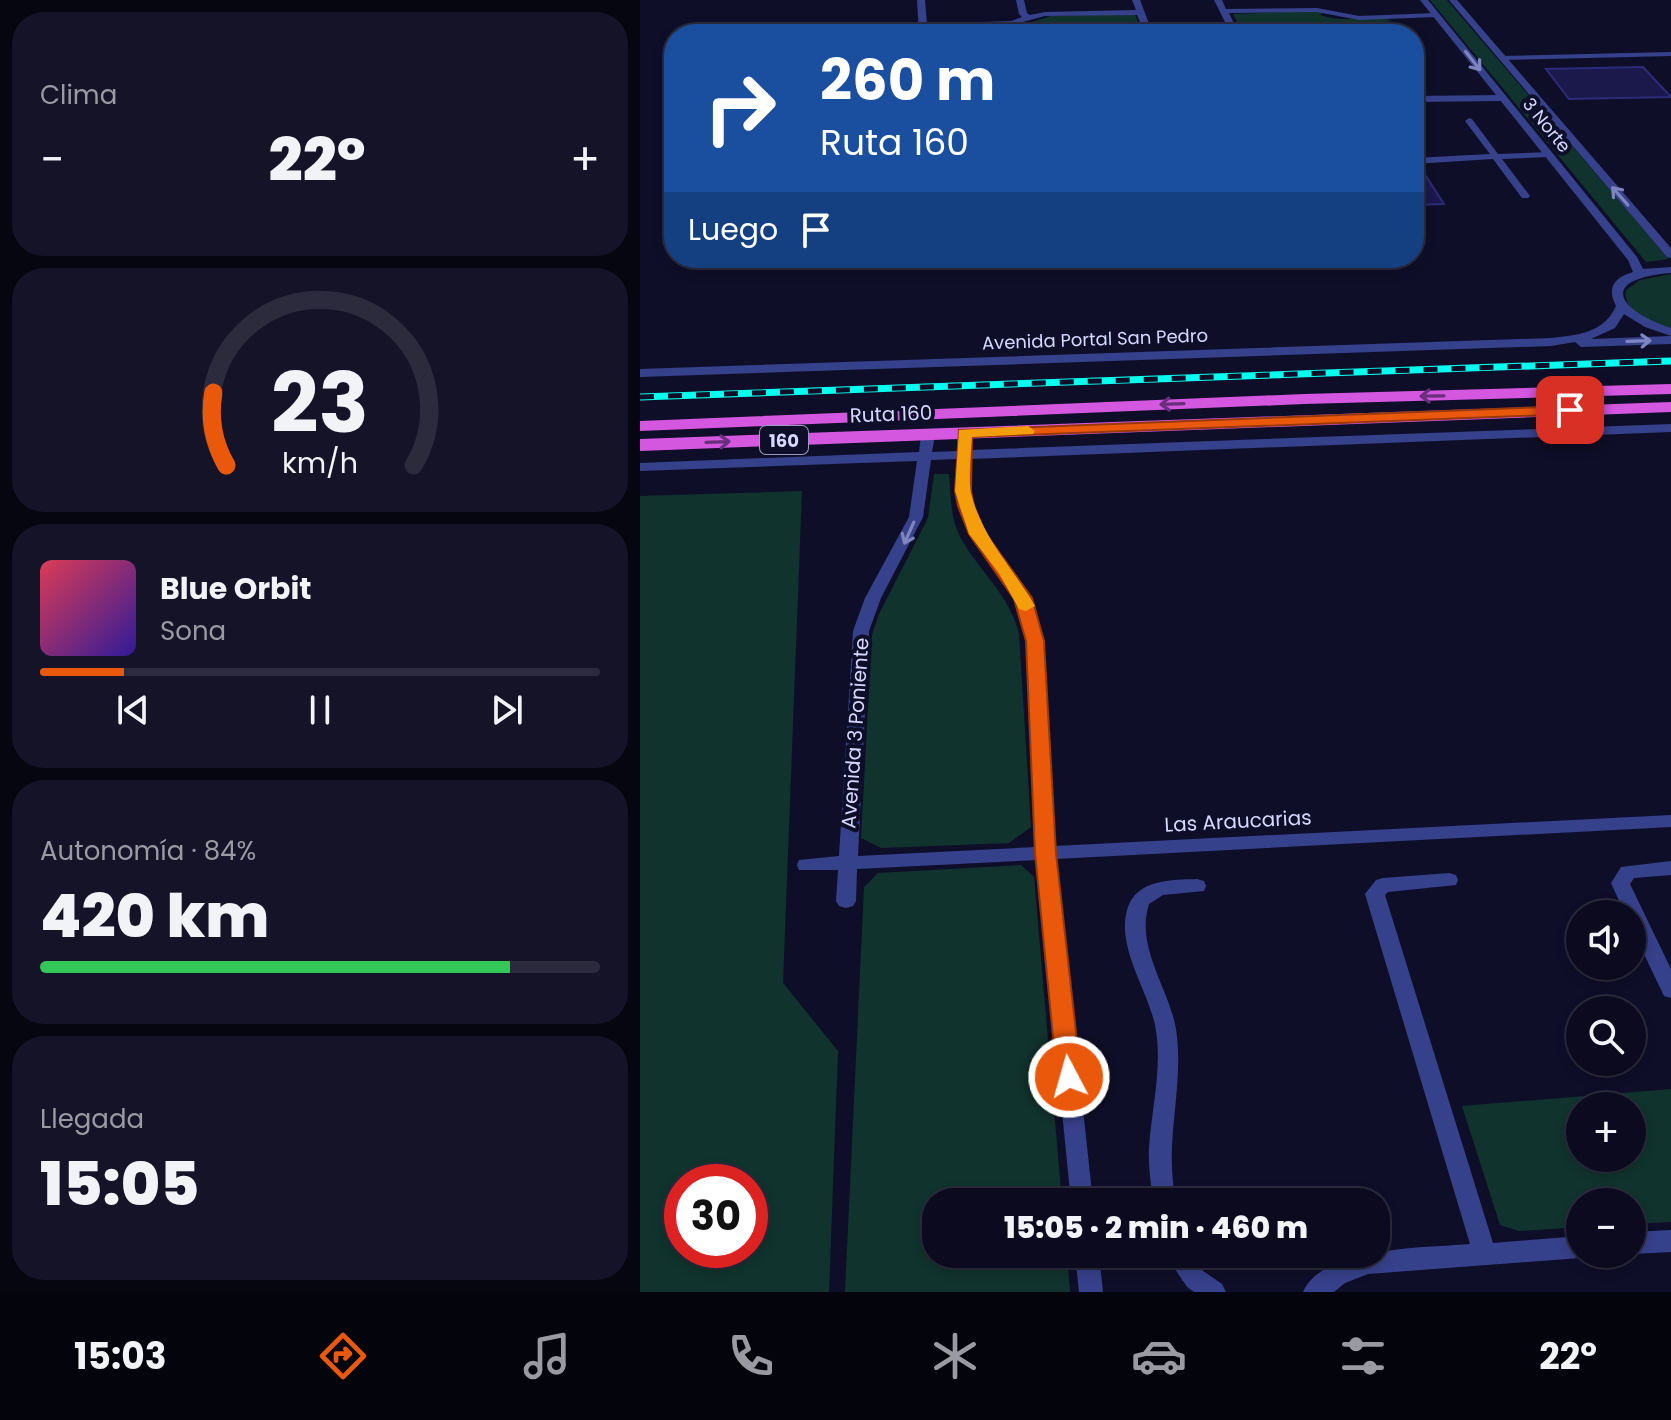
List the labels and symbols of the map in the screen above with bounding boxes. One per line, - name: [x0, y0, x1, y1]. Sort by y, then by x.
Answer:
- one-way arrow: [1464, 50, 1482, 71]
- street label: 3 Norte: [1517, 92, 1577, 158]
- one-way arrow: [1611, 187, 1629, 207]
- street label: Avenida Portal San Pedro: [982, 323, 1208, 355]
- one-way arrow: [1625, 334, 1652, 349]
- pin: [1536, 376, 1604, 444]
- one-way arrow: [1419, 388, 1446, 404]
- one-way arrow: [1159, 396, 1186, 411]
- street label: Ruta 160: [849, 399, 933, 429]
- road number: 160: [760, 426, 808, 454]
- one-way arrow: [704, 435, 731, 450]
- one-way arrow: [901, 520, 916, 544]
- street label: Avenida 3 Poniente: [834, 637, 876, 829]
- street label: Las Araucarias: [1164, 803, 1312, 839]
- position arrow: [1027, 1035, 1111, 1119]
- speed limit sign: 30: [664, 1164, 768, 1268]

